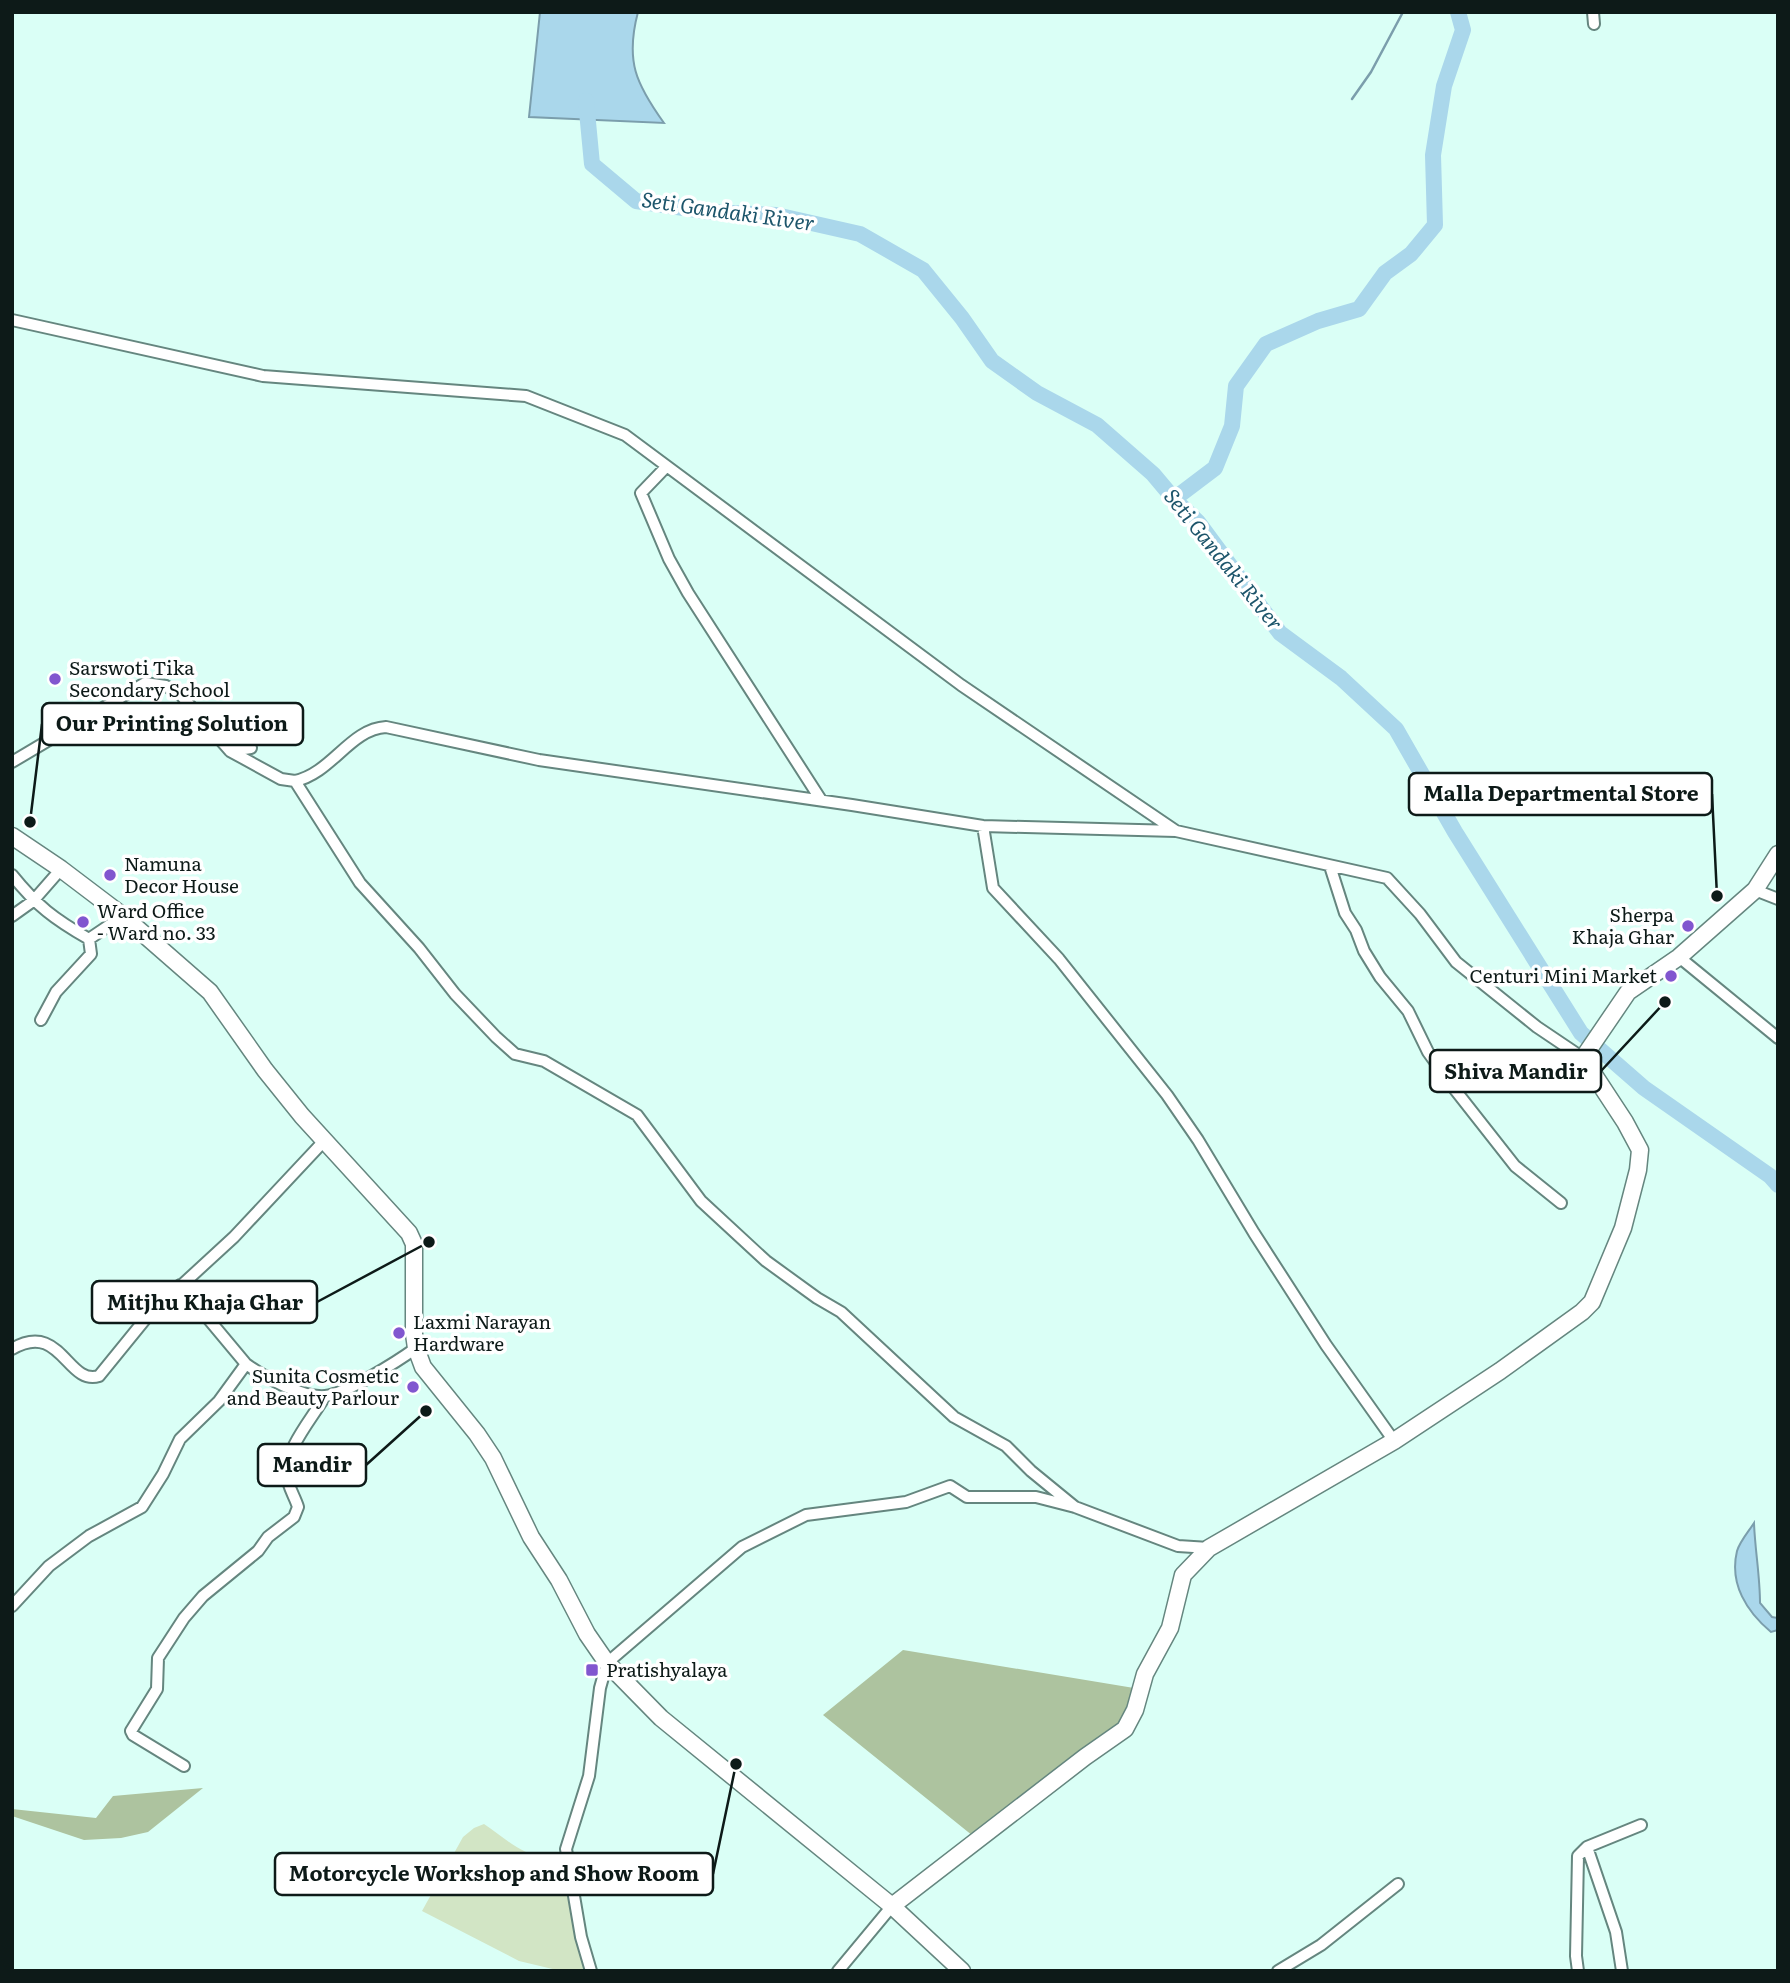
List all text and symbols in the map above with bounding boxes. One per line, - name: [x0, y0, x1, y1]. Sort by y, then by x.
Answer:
- water label: Seti Gandaki River: [640, 182, 817, 237]
- water label: Seti Gandaki River: [1158, 481, 1292, 636]
- place label: Sarswoti Tika Secondary School: [69, 653, 230, 703]
- marker: Sarswoti Tika Secondary School: [47, 671, 63, 687]
- callout: Our Printing Solution: [42, 703, 303, 745]
- text: Our Printing Solution: [56, 706, 289, 737]
- callout: Malla Departmental Store: [1409, 773, 1712, 815]
- text: Malla Departmental Store: [1423, 776, 1699, 807]
- place label: Namuna Decor House: [124, 849, 239, 899]
- marker: Namuna Decor House: [102, 867, 118, 883]
- place label: Ward Office - Ward no. 33: [97, 896, 216, 946]
- place label: Sherpa Khaja Ghar: [1572, 900, 1675, 950]
- marker: Ward Office - Ward no. 33: [75, 914, 91, 930]
- marker: Sherpa Khaja Ghar: [1680, 918, 1696, 934]
- place label: Centuri Mini Market: [1470, 961, 1657, 989]
- marker: Centuri Mini Market: [1663, 968, 1679, 984]
- callout: Shiva Mandir: [1430, 1050, 1601, 1092]
- text: Shiva Mandir: [1444, 1054, 1588, 1085]
- callout: Mitjhu Khaja Ghar: [92, 1281, 317, 1323]
- text: Mitjhu Khaja Ghar: [107, 1285, 304, 1316]
- place label: Laxmi Narayan Hardware: [413, 1307, 551, 1357]
- marker: Laxmi Narayan Hardware: [391, 1325, 407, 1341]
- place label: Sunita Cosmetic and Beauty Parlour: [227, 1361, 399, 1411]
- marker: Sunita Cosmetic and Beauty Parlour: [405, 1379, 421, 1395]
- callout: Mandir: [258, 1444, 366, 1486]
- text: Mandir: [272, 1447, 352, 1478]
- place label: Pratishyalaya: [606, 1655, 728, 1683]
- marker: Pratishyalaya: [584, 1662, 600, 1678]
- callout: Motorcycle Workshop and Show Room: [275, 1853, 713, 1895]
- text: Motorcycle Workshop and Show Room: [289, 1856, 699, 1887]

